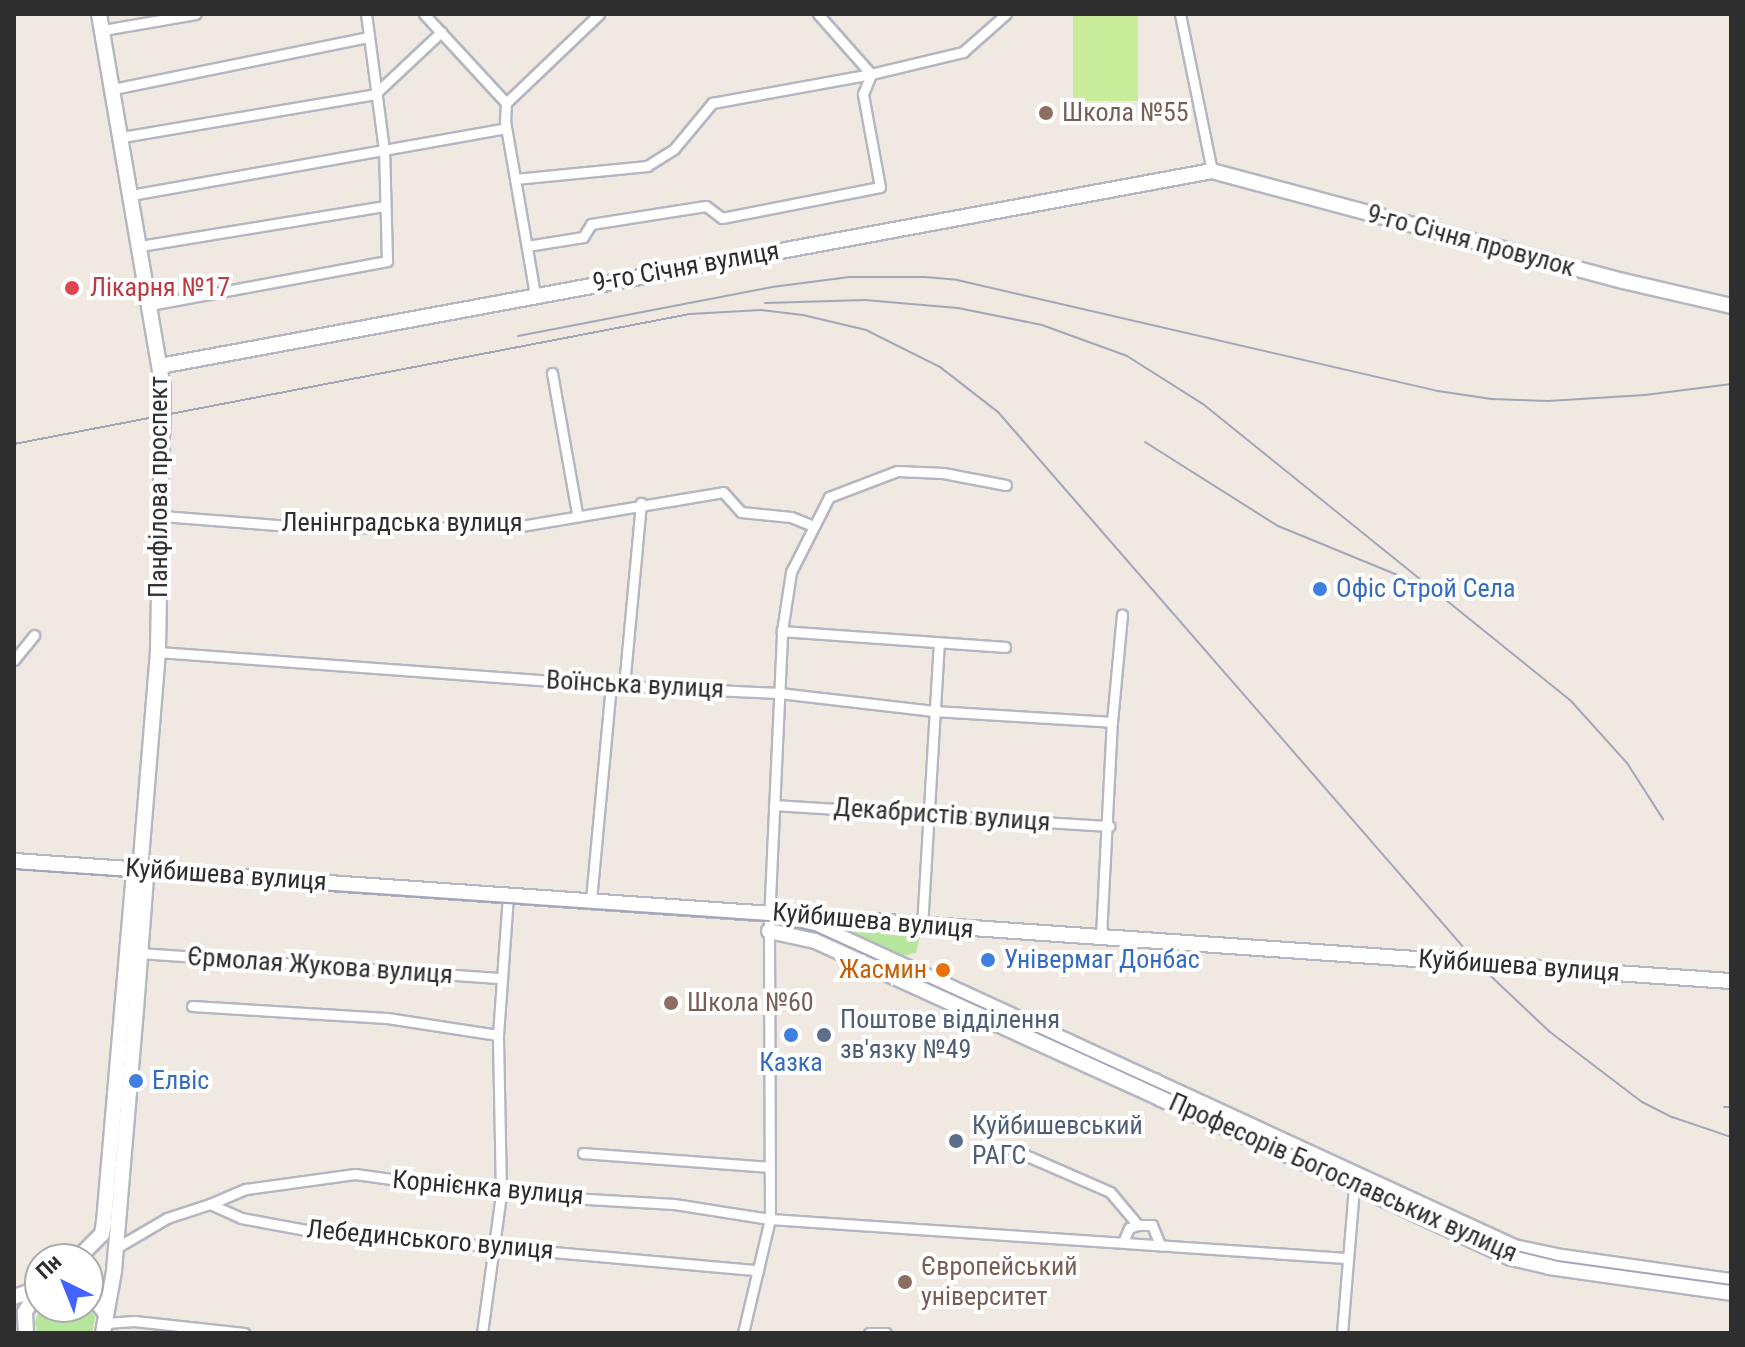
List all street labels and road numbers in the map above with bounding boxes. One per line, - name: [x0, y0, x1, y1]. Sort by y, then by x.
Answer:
- street label: 9-го Січня провулок: [1364, 198, 1578, 284]
- street label: 9-го Січня вулиця: [590, 235, 782, 299]
- street label: Панфілова проспект: [143, 376, 175, 598]
- street label: Ленінградська вулиця: [282, 507, 522, 539]
- street label: Воїнська вулиця: [545, 665, 725, 705]
- street label: Декабристів вулиця: [833, 792, 1051, 838]
- street label: Куйбишева вулиця: [124, 852, 328, 898]
- street label: Куйбишева вулиця: [771, 897, 975, 945]
- street label: Єрмолая Жукова вулиця: [186, 941, 454, 991]
- street label: Куйбишева вулиця: [1417, 943, 1621, 989]
- street label: Професорів Богославських вулиця: [1164, 1087, 1522, 1269]
- street label: Корнієнка вулиця: [391, 1164, 585, 1212]
- street label: Лебединського вулиця: [305, 1214, 555, 1266]

